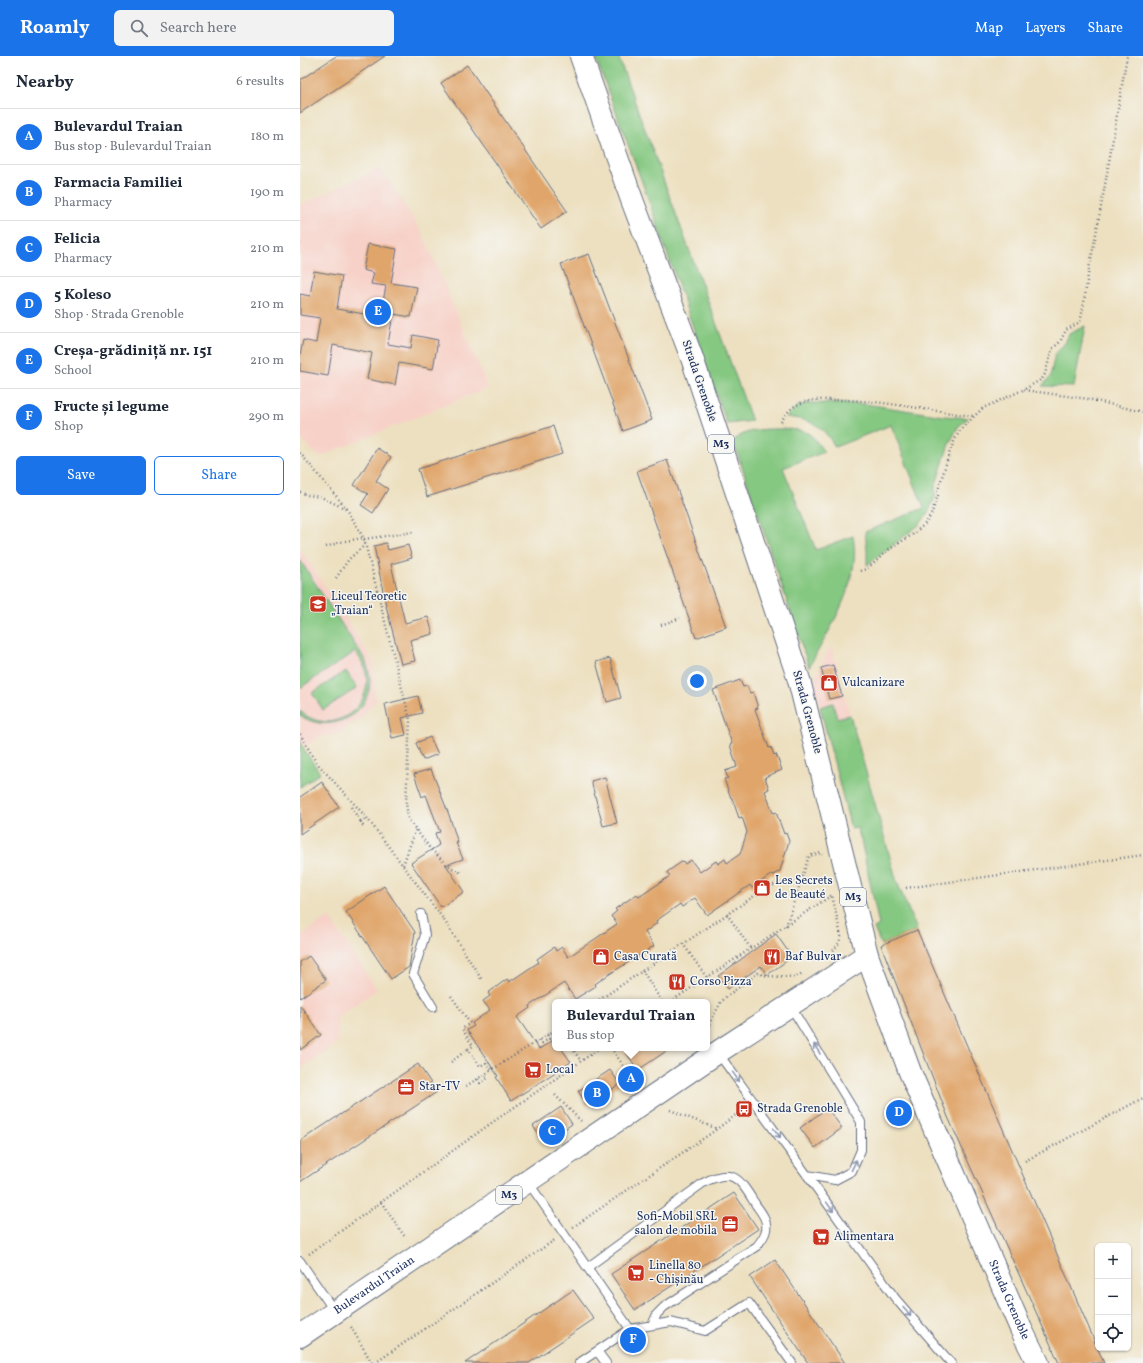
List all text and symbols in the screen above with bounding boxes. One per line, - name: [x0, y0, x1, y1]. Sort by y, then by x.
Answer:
- search box: [114, 10, 394, 46]
- text: Roamly: [20, 15, 90, 41]
- icon: search: [128, 17, 150, 39]
- text: Search here: [160, 18, 237, 39]
- text: Map: [975, 19, 1003, 38]
- text: Layers: [1025, 19, 1065, 38]
- text: Share: [1087, 19, 1123, 38]
- text: Nearby: [16, 71, 74, 94]
- text: 6 results: [236, 73, 284, 91]
- text: Bulevardul Traian: [54, 117, 183, 138]
- text: A: [24, 128, 34, 146]
- text: 180 m: [250, 128, 284, 146]
- text: Bus stop · Bulevardul Traian: [54, 138, 212, 156]
- text: Farmacia Familiei: [54, 173, 183, 194]
- text: B: [25, 184, 33, 202]
- text: 190 m: [250, 184, 284, 202]
- text: Pharmacy: [54, 194, 112, 212]
- text: Felicia: [54, 229, 100, 250]
- text: C: [25, 240, 33, 258]
- text: 210 m: [250, 240, 284, 258]
- text: Pharmacy: [54, 250, 112, 268]
- text: 5 Koleso: [54, 285, 111, 306]
- text: D: [24, 296, 34, 314]
- text: 210 m: [250, 296, 284, 314]
- pin: E: [365, 297, 391, 327]
- text: Shop · Strada Grenoble: [54, 306, 184, 324]
- street label: Strada Grenoble: [677, 338, 721, 424]
- text: Creșa-grădiniță nr. 151: [54, 341, 212, 362]
- text: E: [25, 352, 33, 370]
- text: 210 m: [250, 352, 284, 370]
- text: School: [54, 362, 92, 380]
- text: Fructe și legume: [54, 397, 169, 418]
- text: F: [25, 408, 33, 426]
- text: 290 m: [248, 408, 284, 426]
- text: Shop: [54, 418, 83, 436]
- road number: M3: [708, 435, 734, 453]
- button: Save: [16, 456, 146, 495]
- button: Share: [154, 456, 284, 495]
- place label: Liceul Teoretic „Traian“: [331, 589, 407, 619]
- school or university icon: Liceul Teoretic „Traian“: [308, 594, 328, 614]
- street label: Strada Grenoble: [788, 669, 826, 756]
- your location: [687, 671, 707, 691]
- shop icon: Vulcanizare: [819, 673, 839, 693]
- place label: Vulcanizare: [842, 675, 905, 691]
- place label: Les Secrets de Beauté: [775, 873, 833, 903]
- shop icon: Les Secrets de Beauté: [752, 878, 772, 898]
- road number: M3: [840, 888, 866, 906]
- shop icon: Casa Curată: [591, 947, 611, 967]
- restaurant icon: Baf Bulvar: [762, 947, 782, 967]
- place label: Casa Curată: [614, 949, 677, 965]
- place label: Baf Bulvar: [785, 949, 841, 965]
- restaurant icon: Corso Pizza: [667, 972, 687, 992]
- place label: Corso Pizza: [690, 974, 752, 990]
- popup: [552, 999, 710, 1051]
- text: Bulevardul Traian: [566, 1006, 696, 1027]
- text: Bus stop: [566, 1027, 614, 1045]
- one-way arrow: [813, 1044, 821, 1055]
- supermarket icon: Local: [523, 1060, 543, 1080]
- place label: Local: [546, 1062, 574, 1078]
- pin: A: [618, 1064, 644, 1094]
- one-way arrow: [732, 1071, 740, 1082]
- office icon: Star-TV: [396, 1077, 416, 1097]
- place label: Star-TV: [419, 1079, 460, 1095]
- pin: B: [584, 1079, 610, 1109]
- pin: D: [886, 1098, 912, 1128]
- bus stop icon: Strada Grenoble: [734, 1099, 754, 1119]
- place label: Strada Grenoble: [757, 1101, 843, 1117]
- pin: C: [539, 1117, 565, 1147]
- one-way arrow: [773, 1128, 781, 1139]
- one-way arrow: [851, 1159, 858, 1171]
- road number: M3: [496, 1186, 522, 1204]
- one-way arrow: [826, 1201, 834, 1212]
- place label: Sofi-Mobil SRL salon de mobila: [635, 1209, 717, 1239]
- office icon: Sofi-Mobil SRL salon de mobila: [720, 1214, 740, 1234]
- supermarket icon: Alimentara: [811, 1227, 831, 1247]
- place label: Alimentara: [834, 1229, 894, 1245]
- map controls: [1095, 1243, 1131, 1351]
- button: +: [1095, 1243, 1131, 1279]
- street label: Bulevardul Traian: [331, 1252, 418, 1319]
- street label: Strada Grenoble: [984, 1257, 1033, 1343]
- place label: Linella 80 - Chișinău: [649, 1258, 704, 1288]
- supermarket icon: Linella 80 - Chișinău: [626, 1263, 646, 1283]
- button: −: [1095, 1279, 1131, 1315]
- one-way arrow: [902, 1307, 911, 1317]
- button: locate: [1095, 1315, 1131, 1351]
- pin: F: [620, 1325, 646, 1355]

